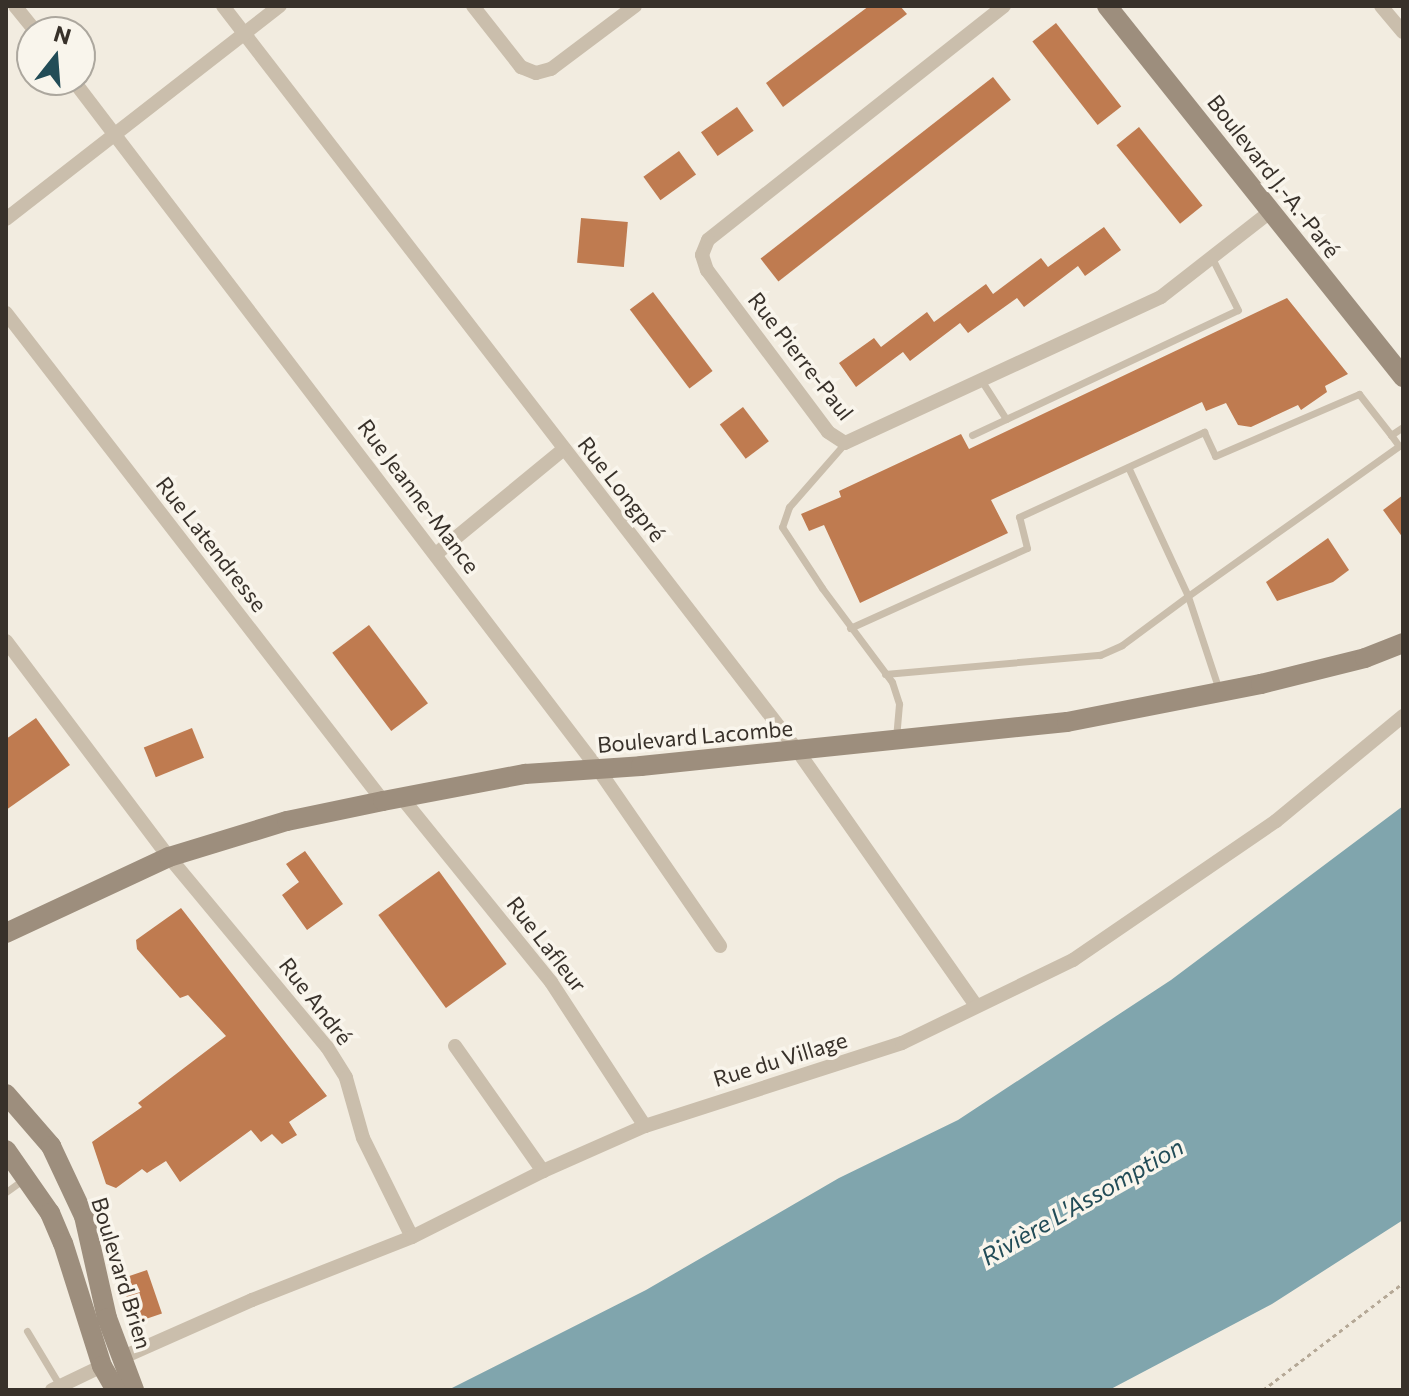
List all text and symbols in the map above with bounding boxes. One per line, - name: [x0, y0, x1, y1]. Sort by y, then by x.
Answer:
- north arrow: [16, 16, 96, 96]
- text: N: [51, 19, 74, 50]
- street label: Boulevard J.-A.-Paré: [1202, 89, 1346, 263]
- street label: Rue Pierre-Paul: [743, 287, 859, 425]
- street label: Rue Jeanne-Mance: [353, 414, 485, 578]
- street label: Rue Longpré: [573, 431, 671, 547]
- street label: Rue Latendresse: [151, 471, 273, 617]
- street label: Boulevard Lacombe: [596, 714, 794, 758]
- street label: Rue Lafleur: [502, 891, 592, 997]
- street label: Rue André: [274, 952, 358, 1050]
- street label: Rue du Village: [710, 1026, 850, 1092]
- water label: Rivière L'Assomption: [976, 1131, 1188, 1271]
- street label: Boulevard Brien: [86, 1194, 158, 1352]

